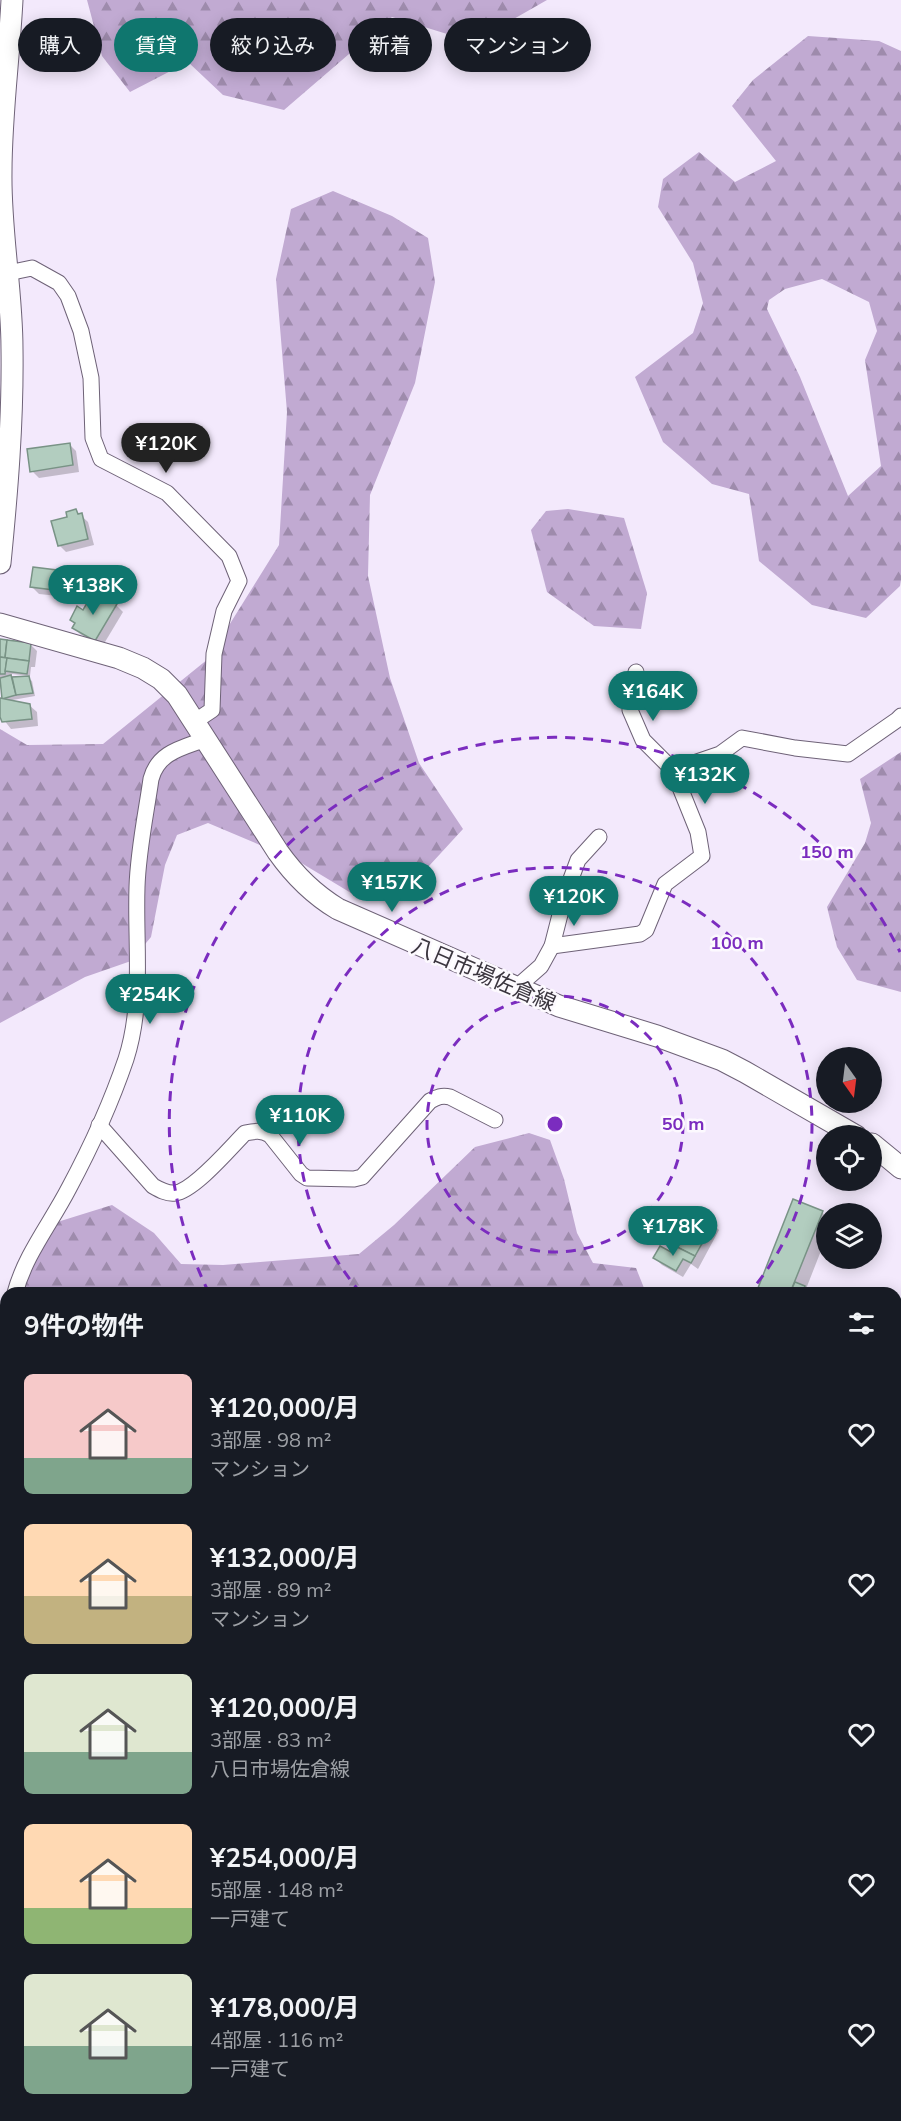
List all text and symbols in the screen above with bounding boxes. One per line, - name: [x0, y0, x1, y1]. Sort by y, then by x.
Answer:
- chip: 購入: [18, 18, 102, 72]
- chip: 賃貸: [114, 18, 198, 72]
- chip: 絞り込み: [210, 18, 336, 72]
- chip: 新着: [348, 18, 432, 72]
- chip: マンション: [444, 18, 591, 72]
- pin: ¥120K: [124, 423, 208, 474]
- text: ¥120K: [135, 430, 197, 455]
- pin: ¥138K: [51, 565, 135, 616]
- text: ¥138K: [62, 572, 124, 597]
- pin: ¥164K: [611, 671, 695, 722]
- text: ¥164K: [622, 678, 684, 703]
- pin: ¥132K: [663, 754, 747, 805]
- text: ¥132K: [674, 761, 736, 786]
- text: 150 m: [800, 840, 854, 863]
- pin: ¥157K: [350, 862, 434, 913]
- text: ¥157K: [361, 869, 423, 894]
- pin: ¥120K: [532, 876, 616, 927]
- text: ¥120K: [543, 883, 605, 908]
- street label: 八日市場佐倉線: [408, 931, 560, 1017]
- text: 100 m: [710, 931, 764, 954]
- pin: ¥254K: [108, 974, 192, 1025]
- text: ¥254K: [119, 981, 181, 1006]
- north arrow: [816, 1047, 882, 1113]
- map controls: [816, 1047, 882, 1269]
- pin: ¥110K: [258, 1095, 342, 1146]
- text: ¥110K: [269, 1102, 331, 1127]
- text: 50 m: [662, 1112, 704, 1135]
- centre of rings: [545, 1114, 565, 1134]
- button: locate: [816, 1125, 882, 1191]
- button: layers: [816, 1203, 882, 1269]
- pin: ¥178K: [631, 1206, 715, 1257]
- text: ¥178K: [642, 1213, 704, 1238]
- icon: filters: [845, 1307, 878, 1340]
- text: 9件の物件: [24, 1309, 144, 1342]
- text: ¥120,000/月: [210, 1391, 360, 1424]
- icon: home: [72, 1398, 144, 1470]
- icon: heart: [845, 1418, 878, 1451]
- text: 3部屋 · 98 m²: [210, 1427, 331, 1452]
- text: マンション: [210, 1456, 310, 1481]
- text: ¥132,000/月: [210, 1541, 360, 1574]
- icon: home: [72, 1548, 144, 1620]
- icon: heart: [845, 1568, 878, 1601]
- text: 3部屋 · 89 m²: [210, 1577, 331, 1602]
- text: マンション: [210, 1606, 310, 1631]
- text: ¥120,000/月: [210, 1691, 360, 1724]
- icon: home: [72, 1698, 144, 1770]
- icon: heart: [845, 1718, 878, 1751]
- text: 3部屋 · 83 m²: [210, 1727, 331, 1752]
- text: 八日市場佐倉線: [210, 1756, 350, 1781]
- text: ¥254,000/月: [210, 1841, 360, 1874]
- icon: home: [72, 1848, 144, 1920]
- icon: heart: [845, 1868, 878, 1901]
- text: 5部屋 · 148 m²: [210, 1877, 343, 1902]
- text: 一戸建て: [210, 1906, 290, 1931]
- text: ¥178,000/月: [210, 1991, 360, 2024]
- icon: home: [72, 1998, 144, 2070]
- icon: heart: [845, 2018, 878, 2051]
- text: 4部屋 · 116 m²: [210, 2027, 343, 2052]
- text: 一戸建て: [210, 2056, 290, 2081]

